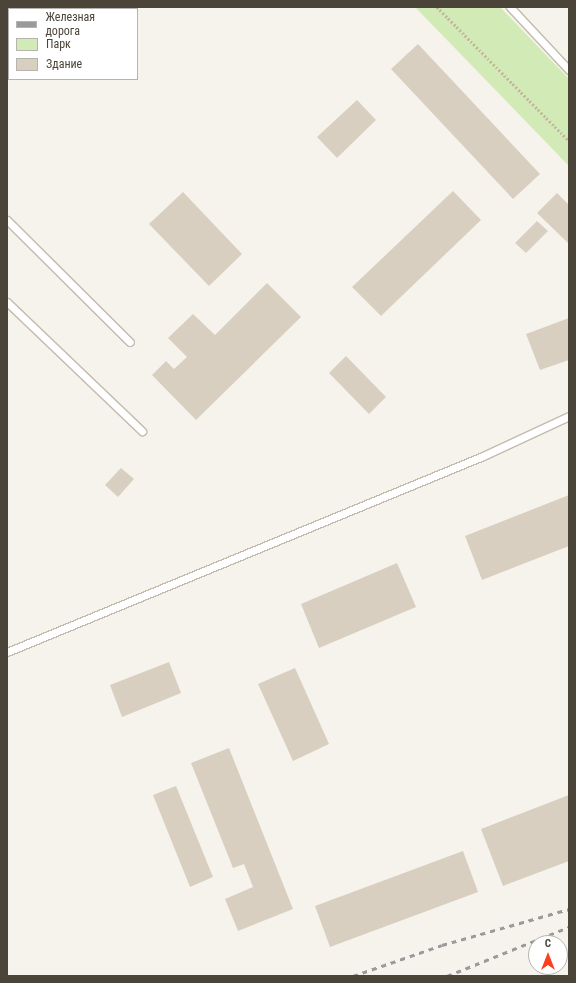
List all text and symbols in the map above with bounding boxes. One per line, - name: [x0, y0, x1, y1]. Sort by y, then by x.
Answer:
- legend: [8, 8, 138, 80]
- text: Железная дорога: [45, 10, 95, 38]
- text: Парк: [46, 37, 71, 51]
- text: Здание: [46, 57, 82, 71]
- north arrow: [528, 935, 568, 975]
- text: С: [545, 937, 551, 950]

